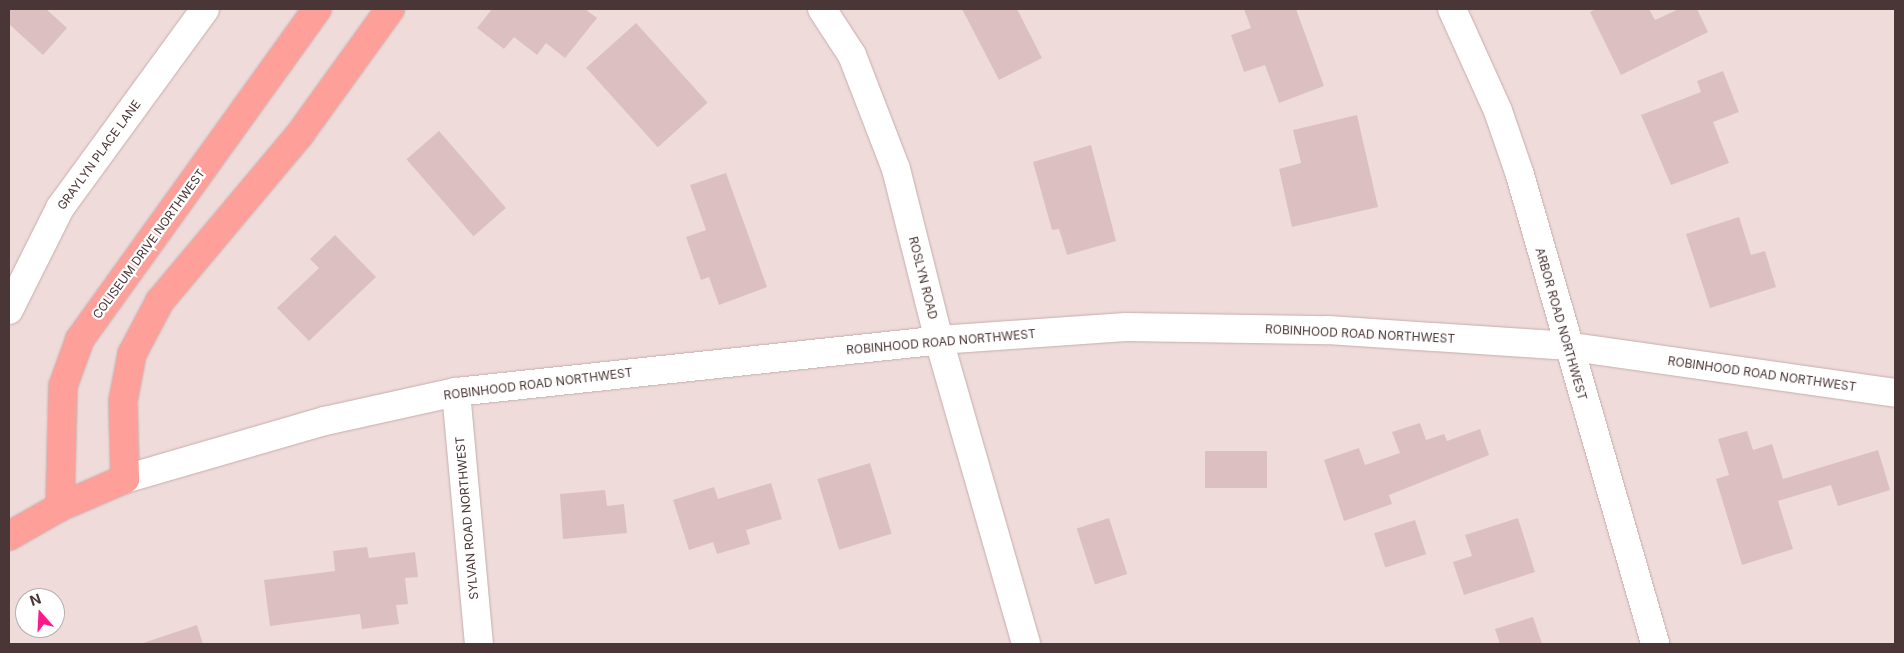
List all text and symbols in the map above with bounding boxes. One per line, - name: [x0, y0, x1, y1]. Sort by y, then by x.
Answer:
- street label: GRAYLYN PLACE LANE: [54, 97, 144, 213]
- street label: COLISEUM DRIVE NORTHWEST: [90, 166, 208, 322]
- street label: ROSLYN ROAD: [906, 235, 940, 321]
- street label: ARBOR ROAD NORTHWEST: [1532, 246, 1590, 402]
- street label: ROBINHOOD ROAD NORTHWEST: [1265, 322, 1455, 346]
- street label: ROBINHOOD ROAD NORTHWEST: [846, 327, 1036, 357]
- street label: ROBINHOOD ROAD NORTHWEST: [1667, 354, 1857, 394]
- street label: ROBINHOOD ROAD NORTHWEST: [443, 365, 633, 403]
- street label: SYLVAN ROAD NORTHWEST: [453, 436, 481, 600]
- north arrow: [15, 588, 65, 638]
- text: N: [27, 590, 43, 609]

